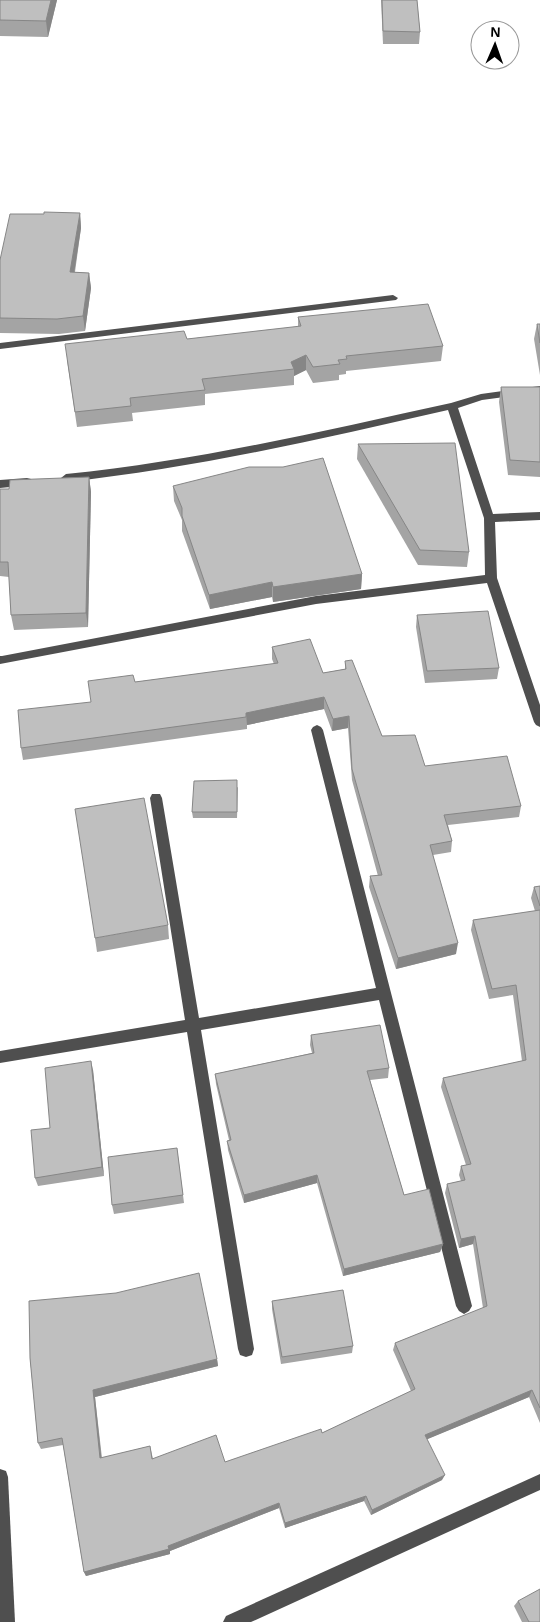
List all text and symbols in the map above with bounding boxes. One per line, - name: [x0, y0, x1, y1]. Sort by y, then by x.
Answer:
- north arrow: [470, 20, 520, 70]
- text: N: [490, 24, 501, 40]

